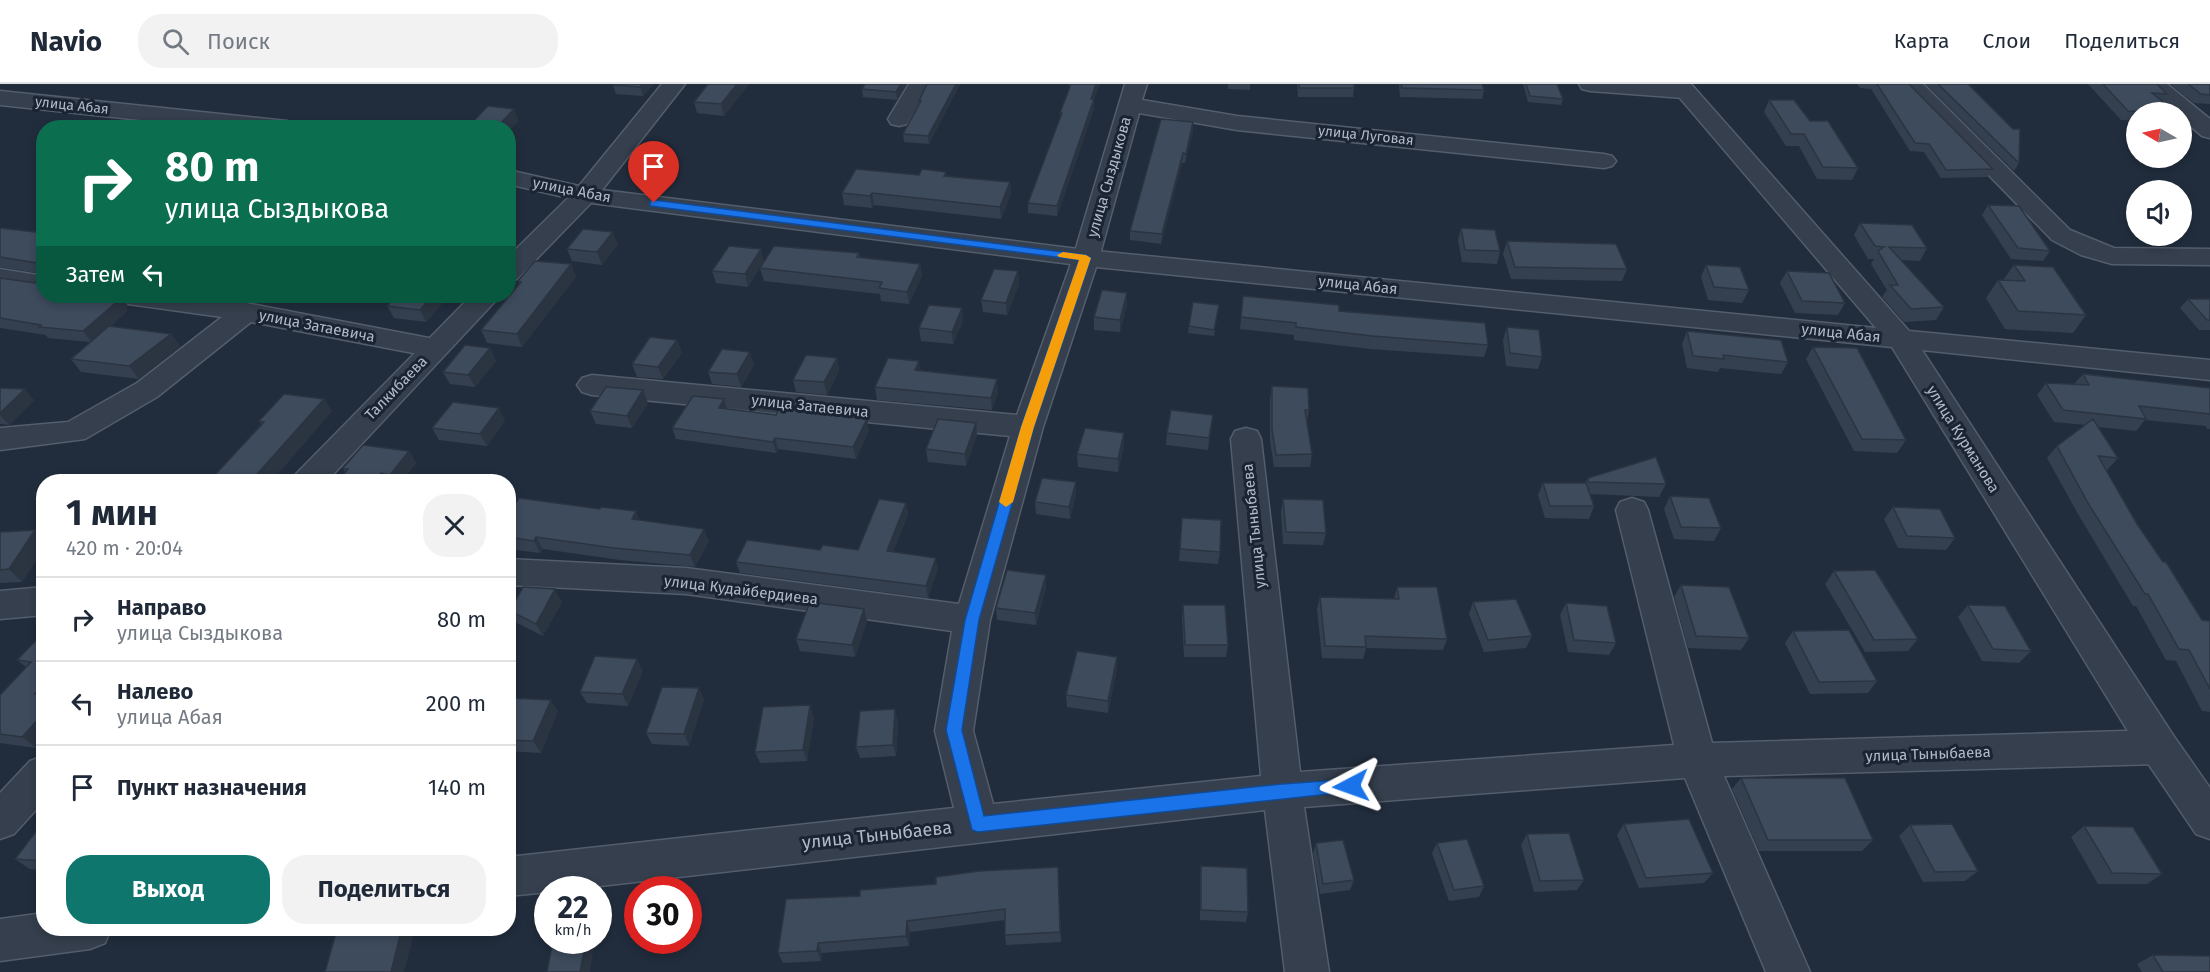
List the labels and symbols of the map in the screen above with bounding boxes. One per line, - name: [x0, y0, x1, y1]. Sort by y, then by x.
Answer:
- street label: улица Абая: [34, 93, 110, 118]
- north arrow: [2126, 102, 2192, 168]
- street label: улица Сыздыкова: [1083, 115, 1135, 239]
- street label: улица Луговая: [1317, 122, 1414, 149]
- pin: [628, 141, 679, 203]
- street label: улица Абая: [531, 174, 613, 206]
- street label: улица Абая: [1318, 272, 1398, 298]
- street label: улица Затаевича: [257, 306, 377, 346]
- street label: улица Абая: [1801, 320, 1881, 346]
- street label: Талкибаева: [361, 352, 431, 424]
- street label: улица Курманова: [1923, 382, 2003, 496]
- street label: улица Затаевича: [750, 391, 870, 421]
- street label: улица Тыныбаева: [1238, 463, 1270, 589]
- street label: улица Кудайбердиева: [663, 572, 819, 608]
- street label: улица Тыныбаева: [1865, 743, 1991, 765]
- position arrow: [1319, 754, 1383, 818]
- street label: улица Тыныбаева: [801, 816, 953, 854]
- speed limit sign: 30: [624, 876, 702, 954]

